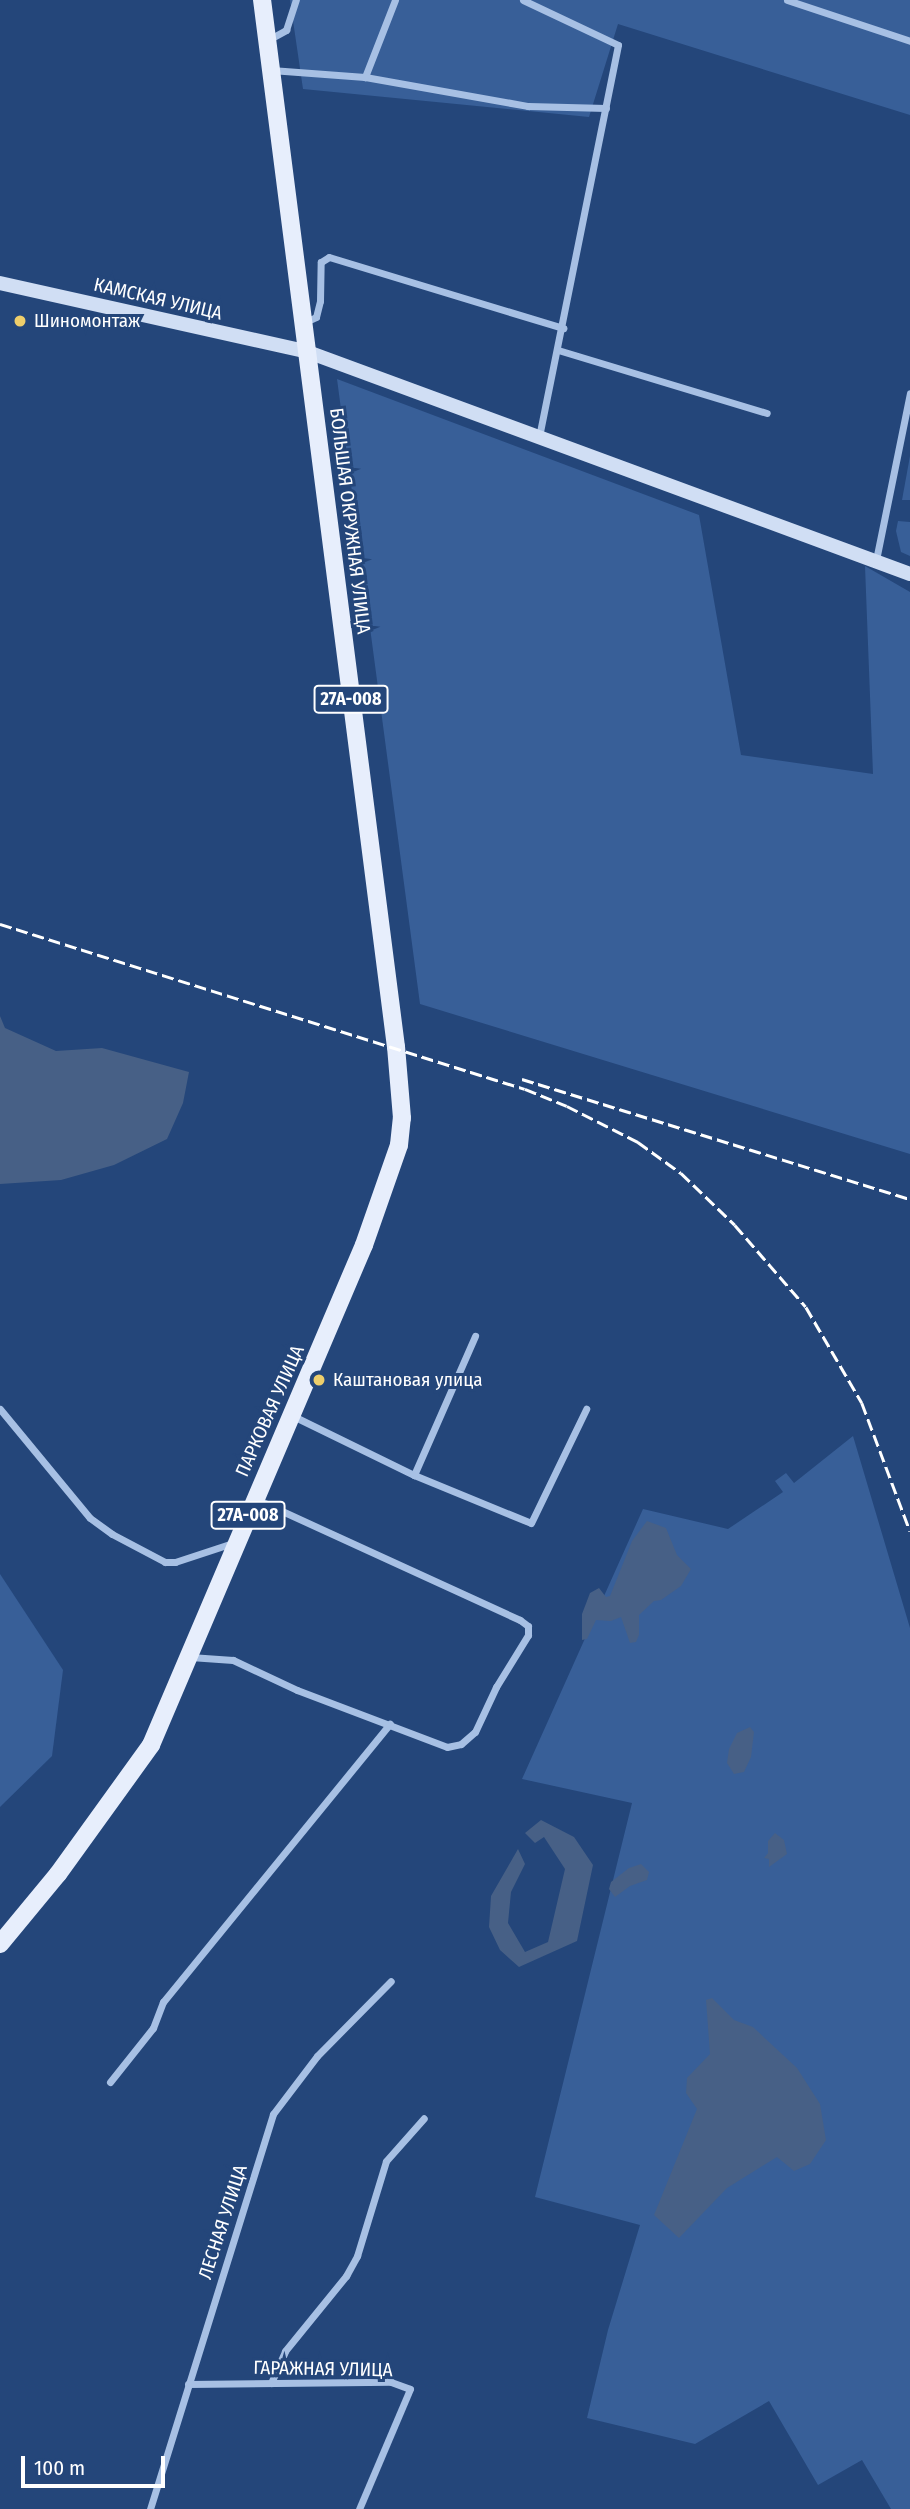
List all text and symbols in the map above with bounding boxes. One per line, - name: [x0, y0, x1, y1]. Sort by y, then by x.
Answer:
- street label: КАМСКАЯ УЛИЦА: [92, 273, 224, 325]
- place label: Шиномонтаж: [34, 310, 140, 332]
- marker: Шиномонтаж: [12, 313, 28, 329]
- street label: БОЛЬШАЯ ОКРУЖНАЯ УЛИЦА: [325, 407, 375, 635]
- road number: 27А-008: [312, 684, 390, 714]
- street label: ПАРКОВАЯ УЛИЦА: [231, 1342, 309, 1480]
- place label: Каштановая улица: [333, 1369, 483, 1391]
- marker: Каштановая улица: [311, 1372, 327, 1388]
- road number: 27А-008: [210, 1500, 286, 1530]
- street label: ЛЕСНАЯ УЛИЦА: [194, 2162, 252, 2282]
- street label: ГАРАЖНАЯ УЛИЦА: [253, 2356, 393, 2382]
- scale bar: [24, 2442, 168, 2486]
- text: 100 m: [34, 2455, 85, 2481]

